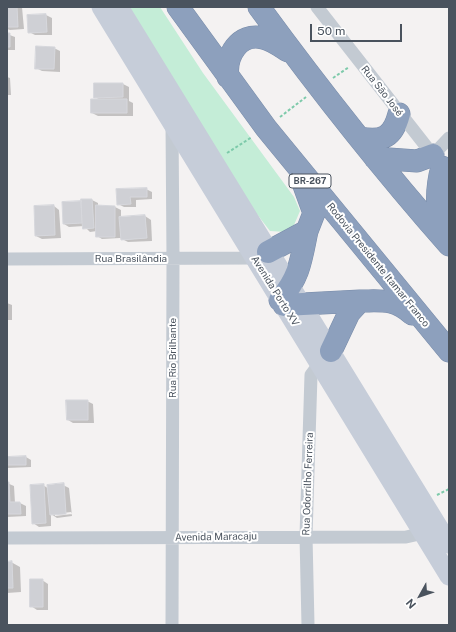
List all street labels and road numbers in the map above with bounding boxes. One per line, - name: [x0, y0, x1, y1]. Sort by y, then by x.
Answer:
- street label: Rua São José: [359, 63, 405, 119]
- road number: BR-267: [289, 174, 331, 188]
- street label: Rodovia Presidente Itamar Franco: [324, 200, 432, 330]
- street label: Rua Brasilândia: [95, 253, 167, 265]
- street label: Avenida Porto XV: [249, 254, 301, 328]
- street label: Rua Rio Brilhante: [167, 318, 179, 398]
- street label: Rua Odorrilho Ferreira: [300, 432, 316, 536]
- street label: Avenida Maracaju: [175, 530, 257, 544]

